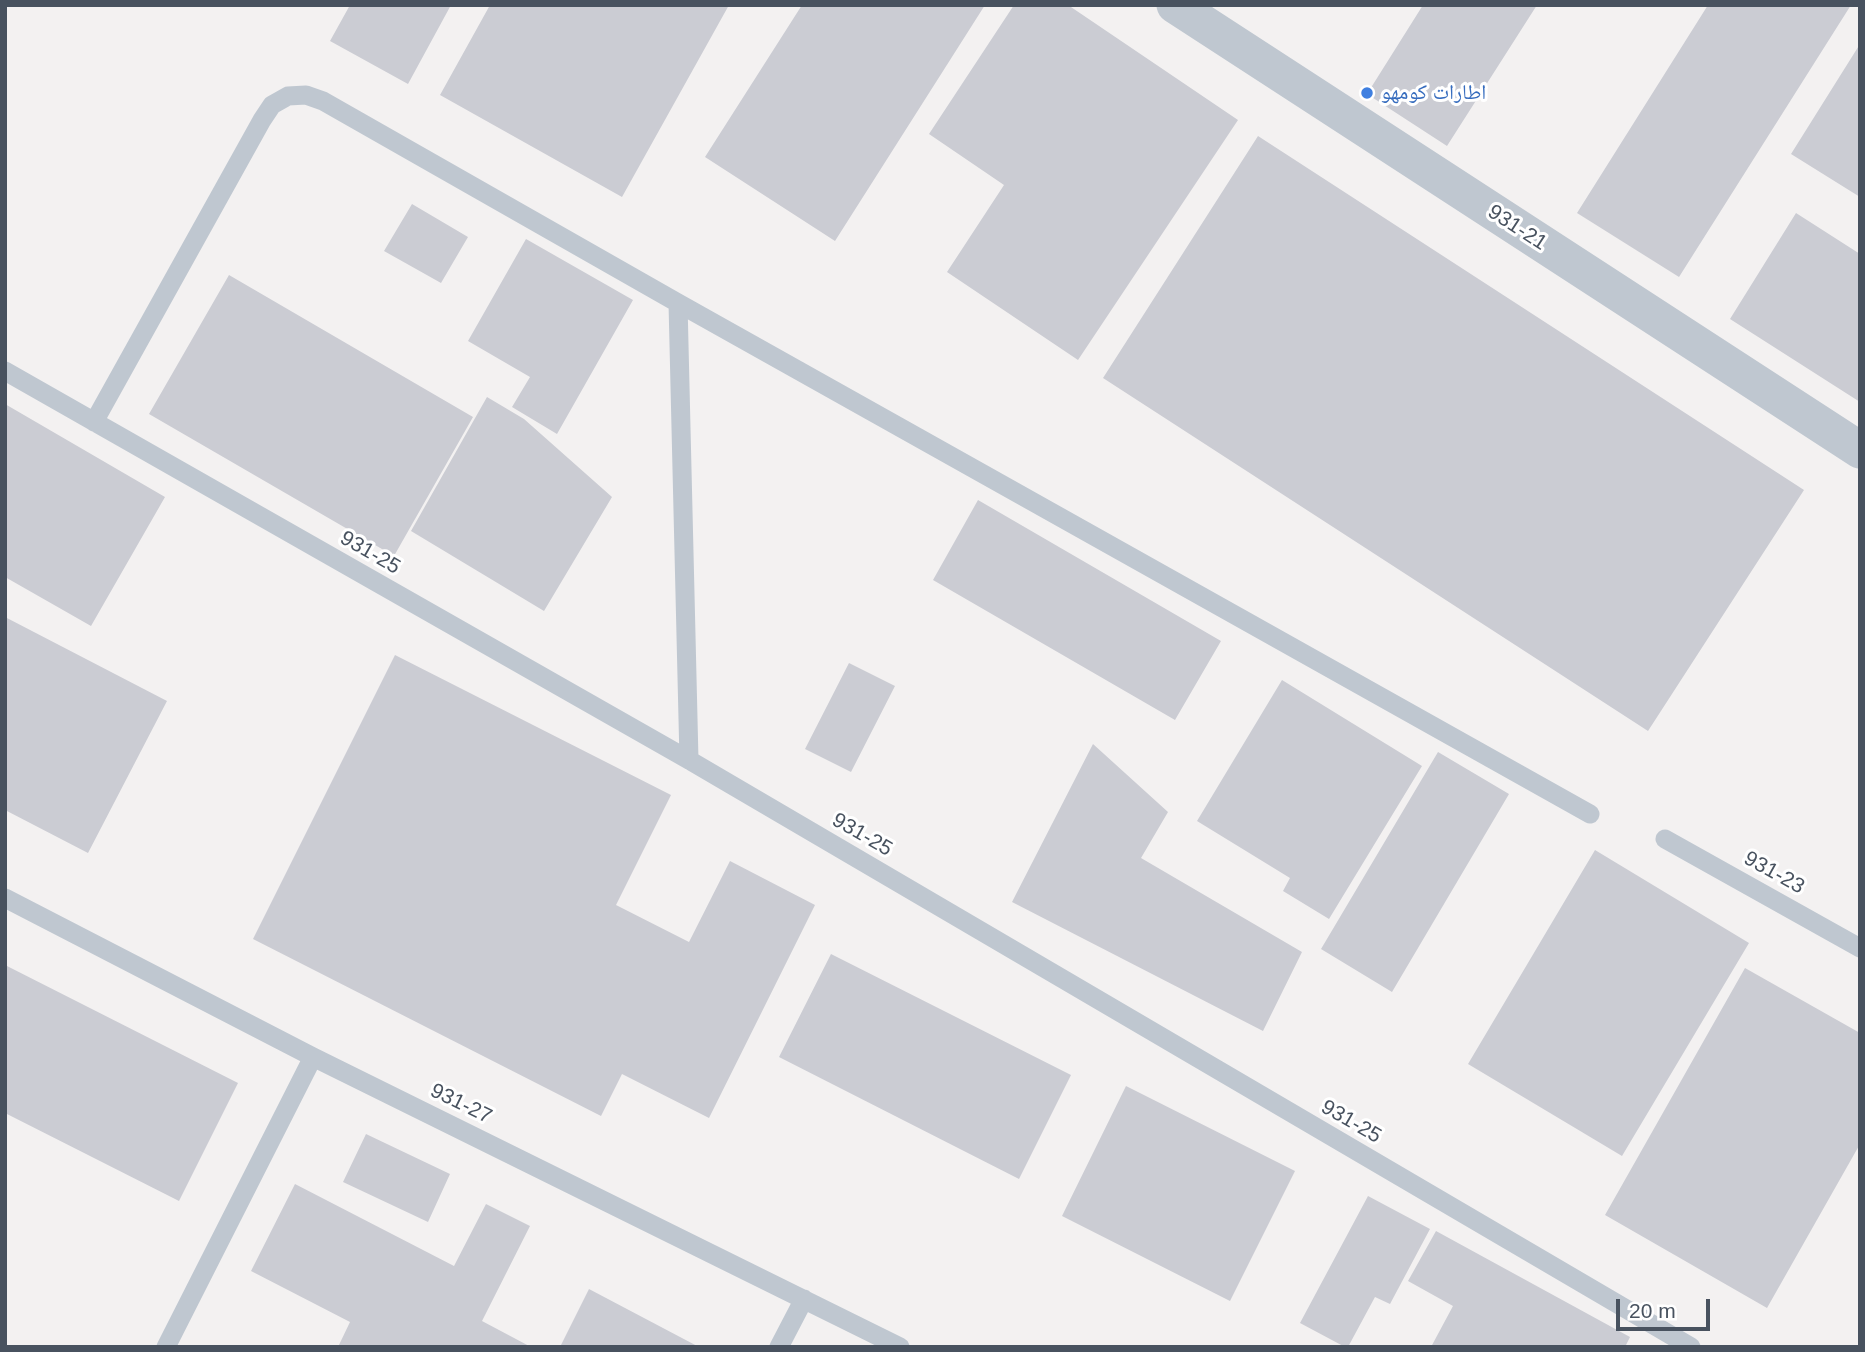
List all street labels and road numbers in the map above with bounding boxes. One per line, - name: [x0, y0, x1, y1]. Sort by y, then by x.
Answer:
- street label: 931-21: [1483, 200, 1551, 256]
- street label: 931-25: [335, 526, 405, 580]
- street label: 931-25: [827, 808, 897, 862]
- street label: 931-23: [1739, 846, 1809, 900]
- street label: 931-27: [426, 1078, 496, 1130]
- street label: 931-25: [1316, 1095, 1386, 1149]

